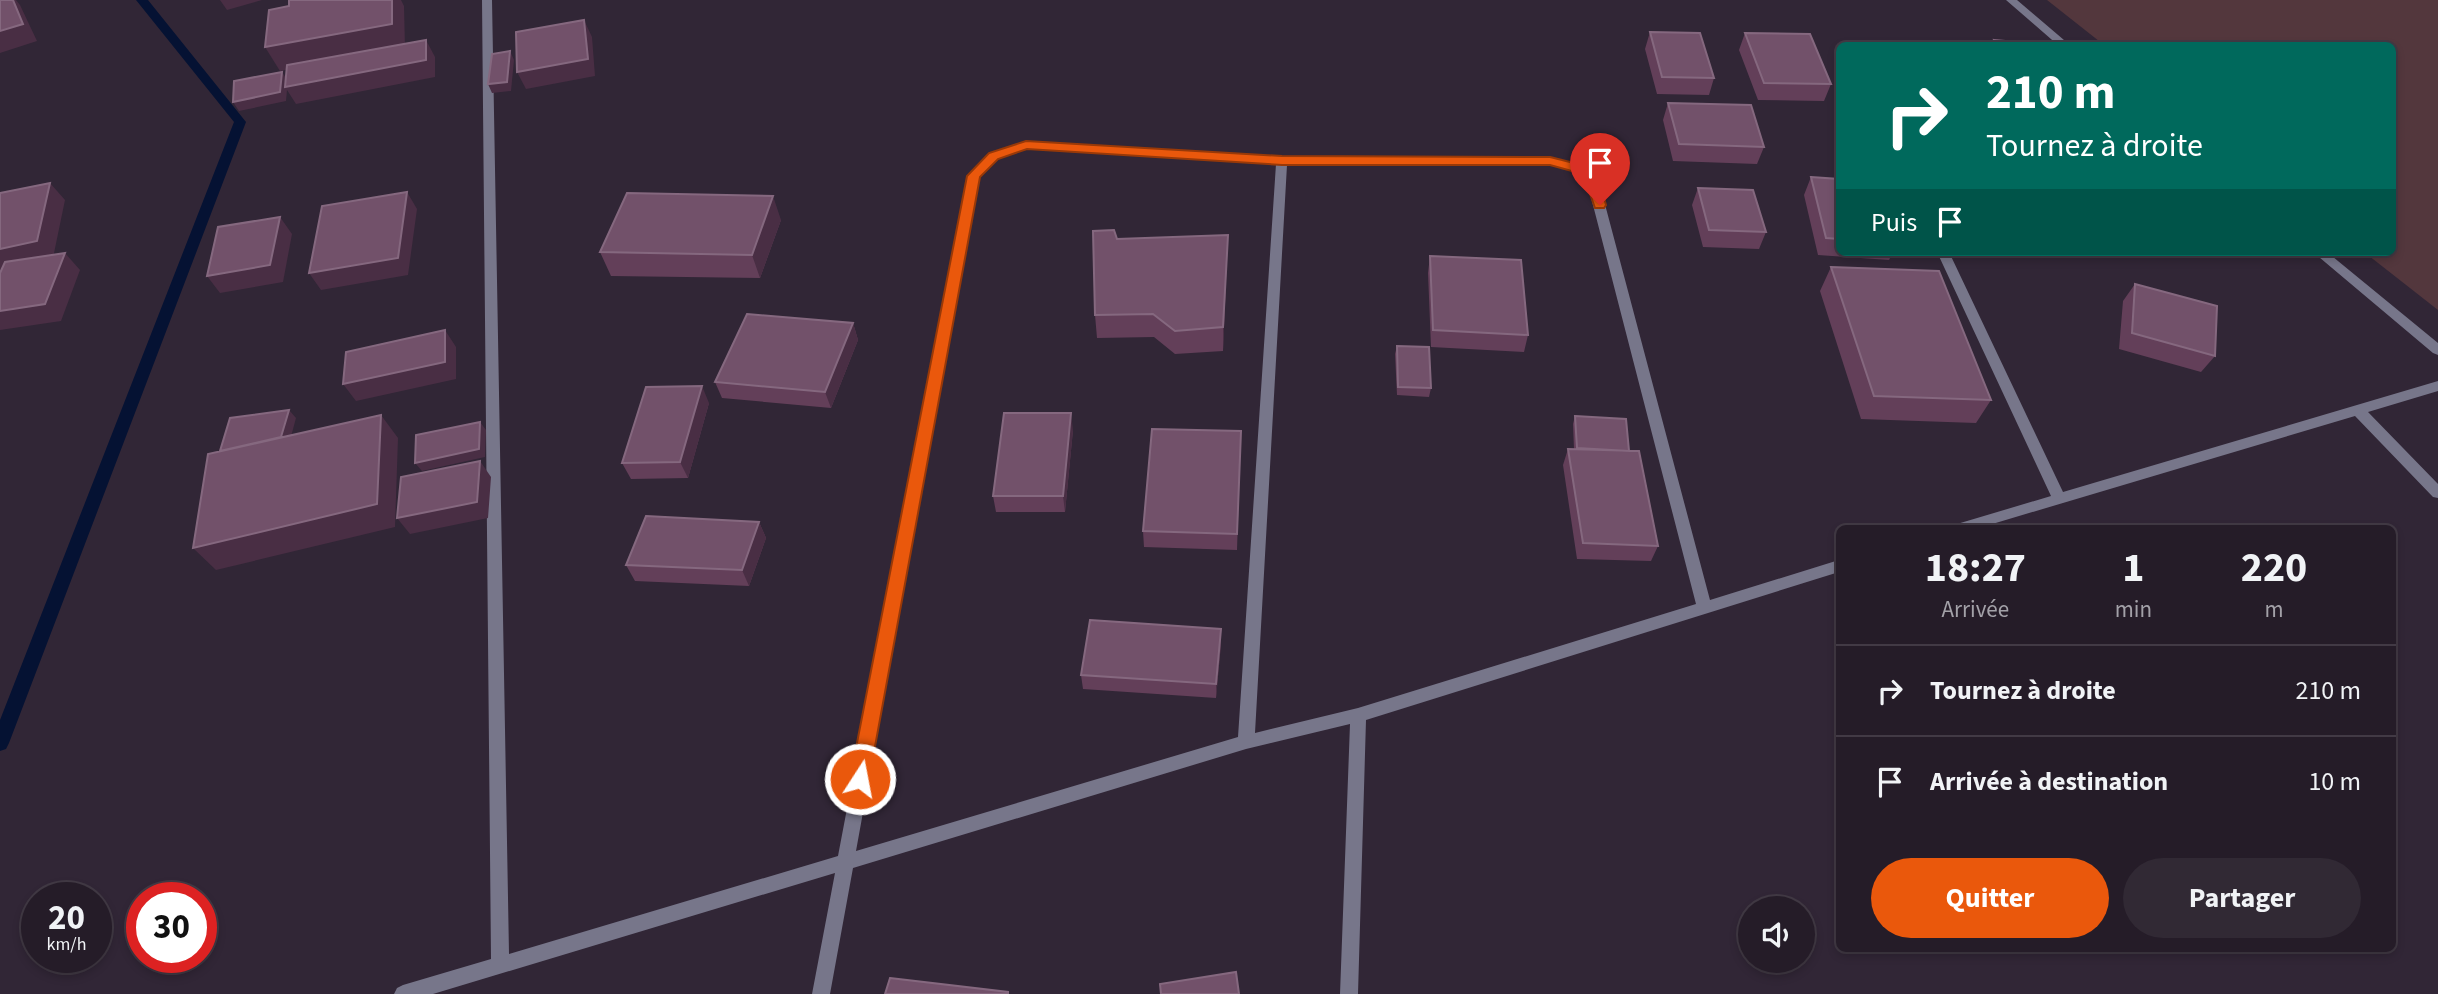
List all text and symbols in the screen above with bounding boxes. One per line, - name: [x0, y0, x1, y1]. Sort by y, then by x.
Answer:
- text: 210 m: [1986, 58, 2115, 128]
- icon: right: [1871, 70, 1962, 161]
- text: Tournez à droite: [1986, 123, 2203, 169]
- pin: [1570, 133, 1630, 205]
- icon: arrive: [1581, 144, 1619, 182]
- icon: arrive: [1931, 203, 1969, 241]
- text: Puis: [1871, 204, 1917, 241]
- text: 18:27: [1925, 538, 2026, 598]
- text: 1: [2122, 538, 2144, 598]
- text: 220: [2241, 538, 2307, 598]
- text: Arrivée: [1942, 593, 2009, 626]
- text: min: [2115, 593, 2152, 626]
- text: m: [2264, 593, 2284, 626]
- icon: right: [1871, 672, 1909, 710]
- text: Tournez à droite: [1930, 672, 2116, 709]
- text: 210 m: [2295, 672, 2361, 709]
- position arrow: [823, 742, 897, 816]
- icon: arrive: [1871, 763, 1909, 801]
- text: Arrivée à destination: [1930, 763, 2168, 800]
- text: 10 m: [2308, 763, 2361, 800]
- button: Quitter: [1871, 858, 2109, 938]
- button: Partager: [2123, 858, 2361, 938]
- speed limit sign: 30: [126, 882, 217, 973]
- text: 20: [48, 893, 85, 943]
- map controls: [1738, 896, 1815, 973]
- button: sound: [1738, 896, 1815, 973]
- text: km/h: [47, 932, 86, 957]

